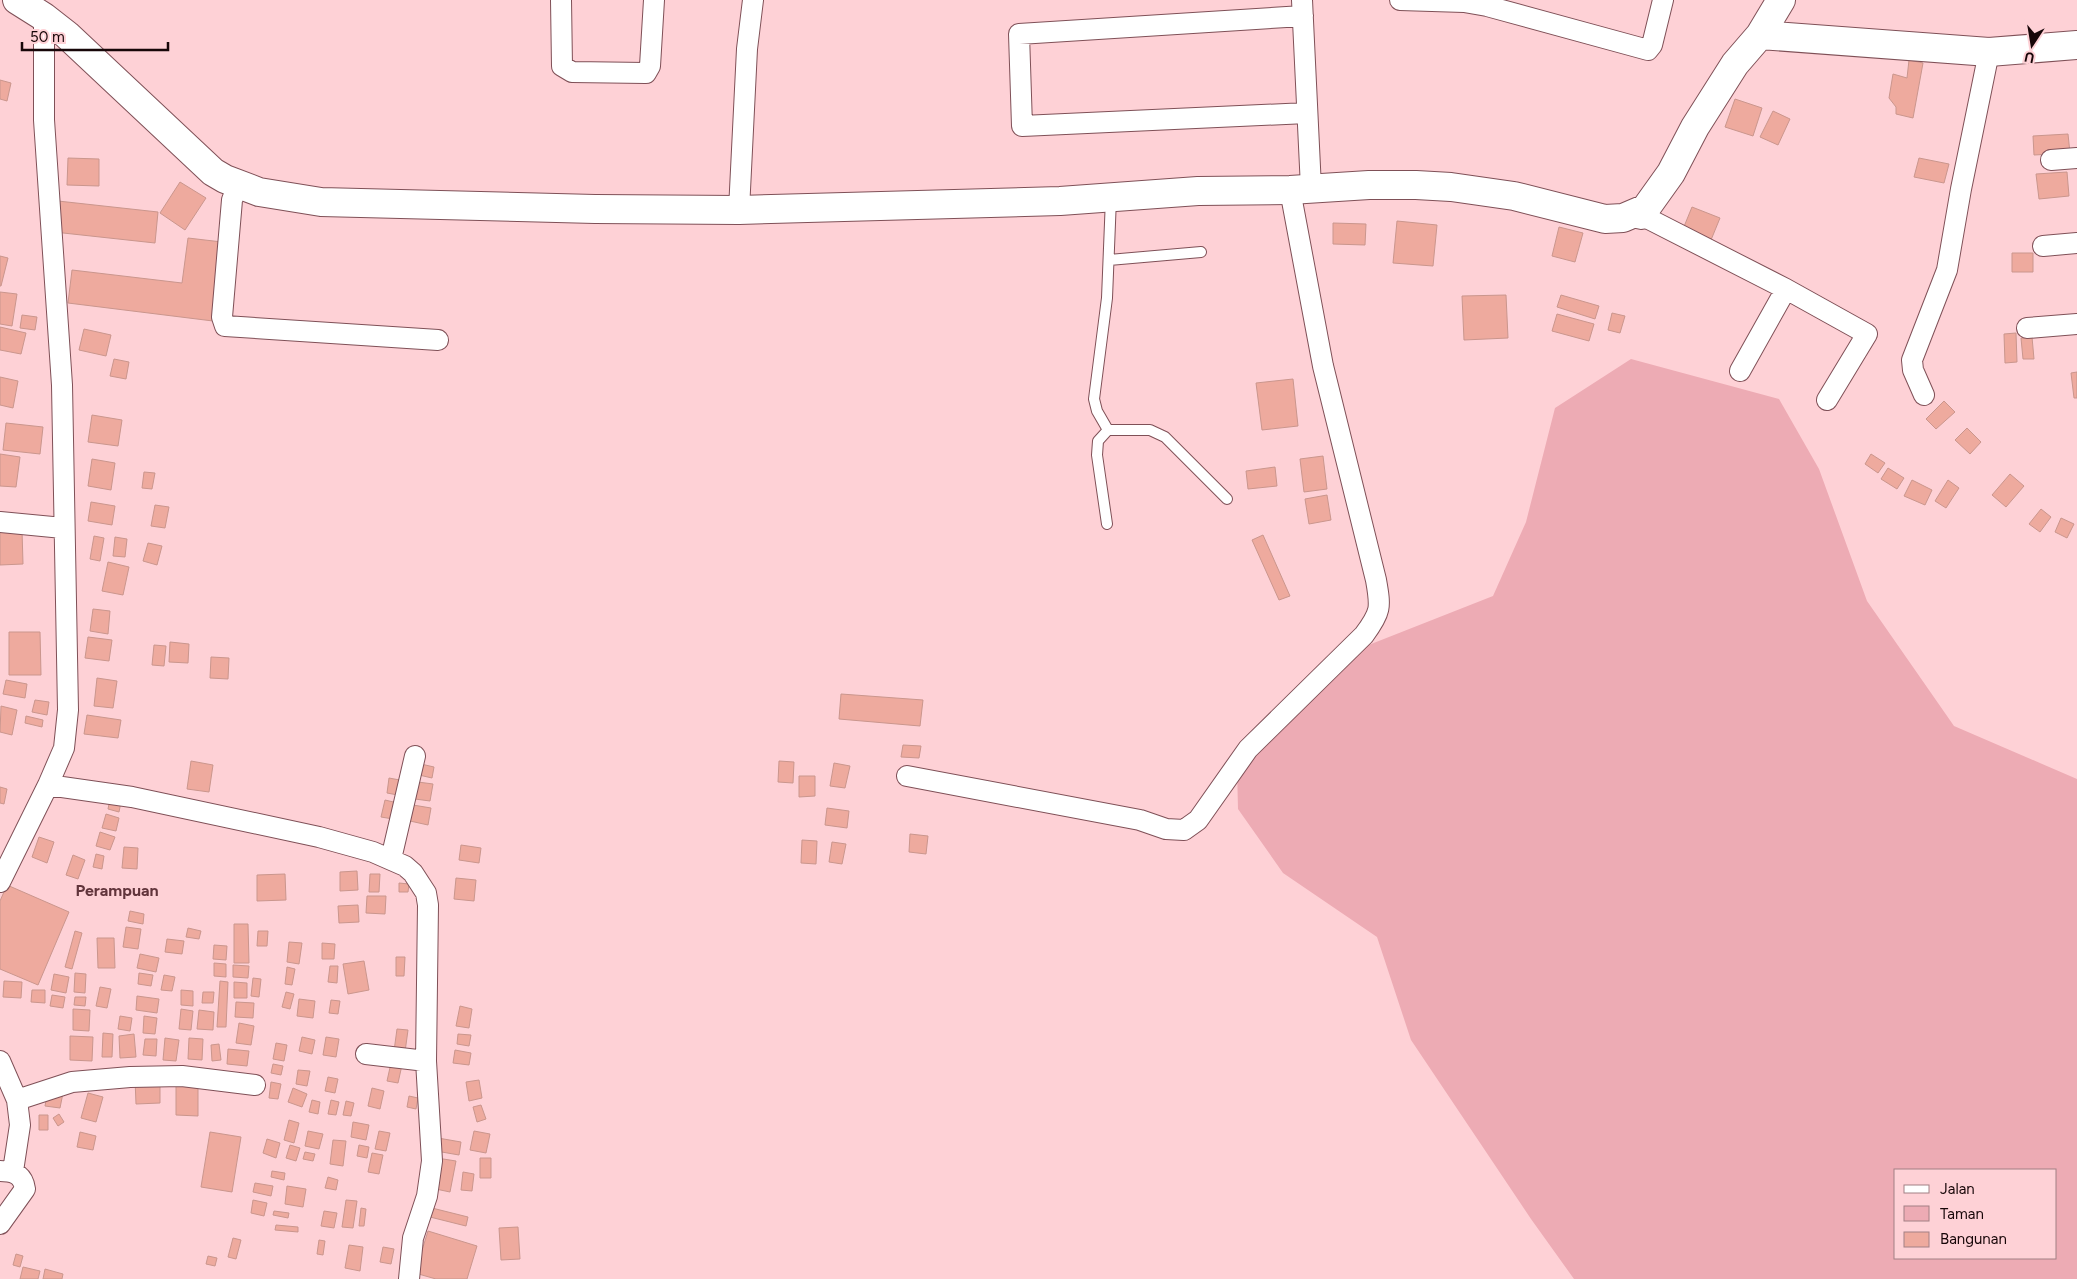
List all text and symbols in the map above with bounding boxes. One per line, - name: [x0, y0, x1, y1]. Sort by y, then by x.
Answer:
- scale bar: [22, 20, 169, 52]
- north arrow: [2007, 20, 2057, 70]
- text: 50 m: [30, 28, 65, 46]
- text: U: [2023, 48, 2036, 67]
- district label: Perampuan: [75, 881, 159, 900]
- legend: [1894, 1169, 2057, 1259]
- text: Jalan: [1940, 1180, 1975, 1198]
- text: Taman: [1940, 1205, 1984, 1223]
- text: Bangunan: [1940, 1230, 2007, 1248]

